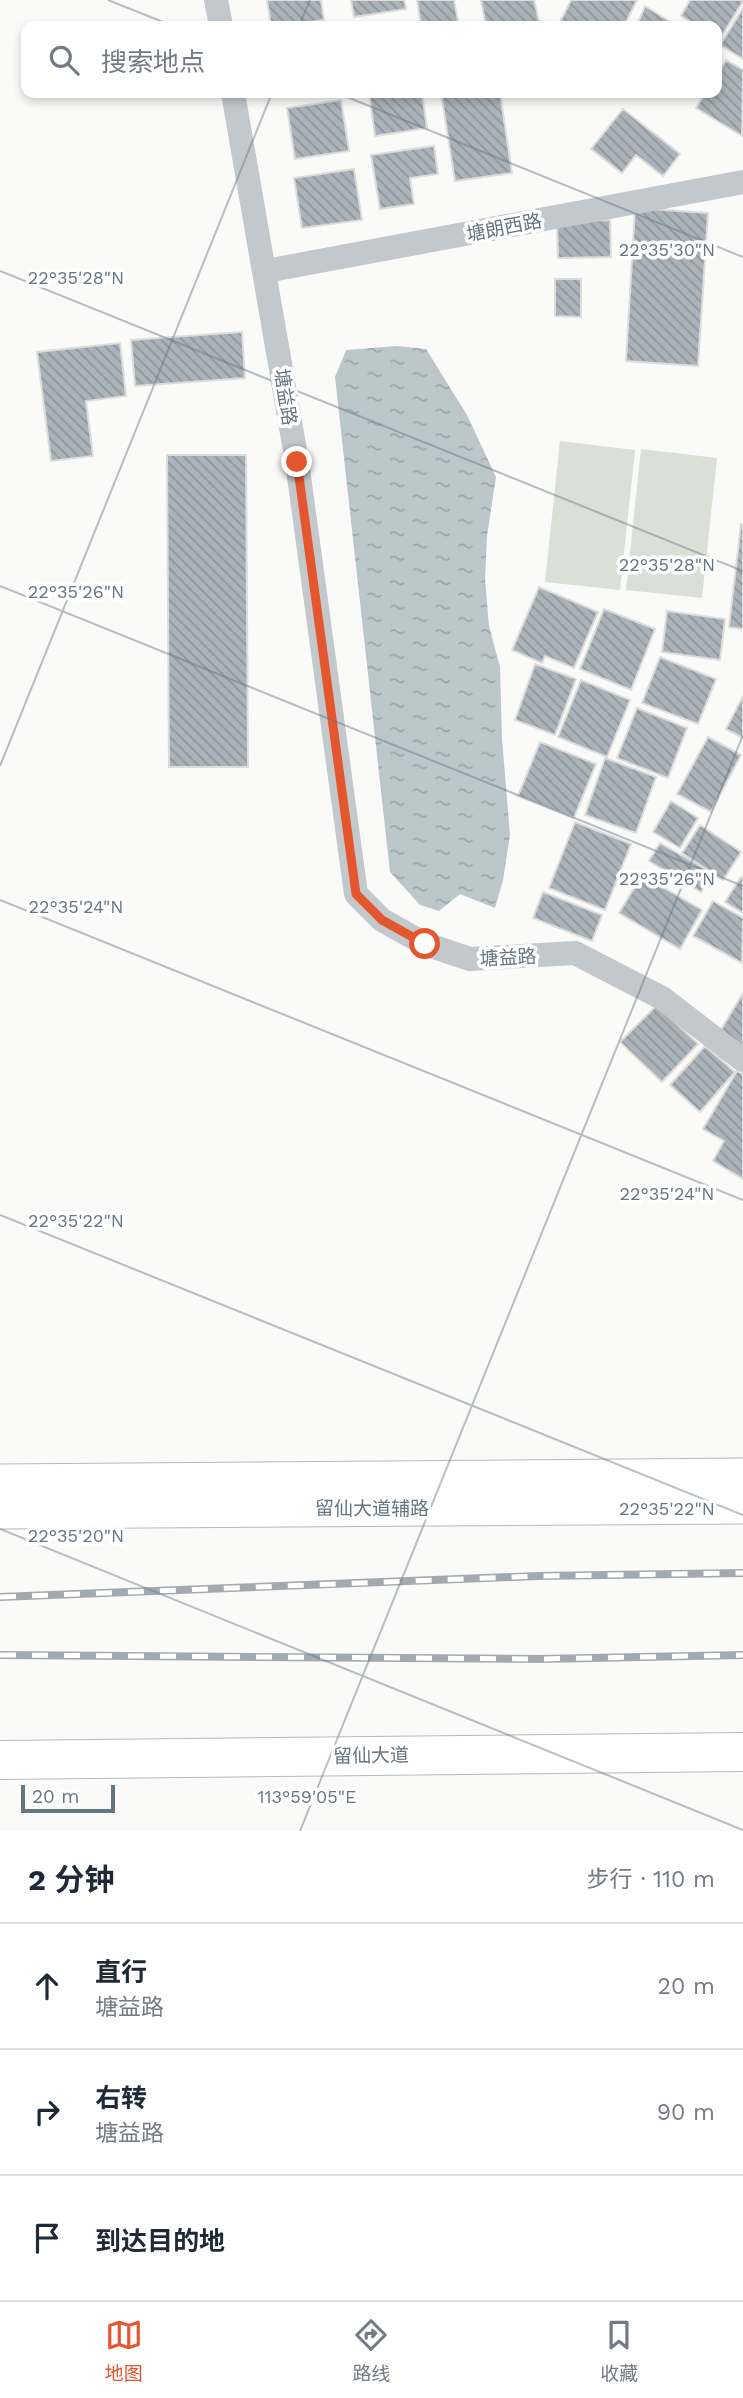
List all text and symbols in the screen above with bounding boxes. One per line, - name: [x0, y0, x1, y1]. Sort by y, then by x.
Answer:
- search box: [21, 21, 722, 98]
- icon: search: [45, 41, 83, 79]
- text: 搜索地点: [101, 47, 205, 77]
- street label: 塘朗西路: [465, 209, 544, 246]
- text: 22°35'30"N: [619, 239, 715, 260]
- text: 22°35'28"N: [28, 267, 124, 288]
- street label: 塘益路: [270, 367, 301, 427]
- route end: [281, 446, 312, 477]
- text: 22°35'28"N: [619, 554, 715, 575]
- text: 22°35'26"N: [28, 581, 124, 602]
- text: 22°35'26"N: [619, 868, 715, 889]
- text: 22°35'24"N: [29, 896, 123, 917]
- route start: [409, 928, 440, 959]
- street label: 塘益路: [479, 945, 537, 970]
- text: 22°35'24"N: [620, 1183, 714, 1204]
- text: 22°35'22"N: [28, 1210, 124, 1231]
- street label: 留仙大道辅路: [315, 1497, 429, 1520]
- text: 22°35'22"N: [619, 1498, 715, 1519]
- text: 22°35'20"N: [28, 1525, 124, 1546]
- street label: 留仙大道: [333, 1743, 409, 1768]
- scale bar: [21, 1782, 116, 1814]
- text: 20 m: [32, 1785, 79, 1808]
- text: 113°59'05"E: [257, 1786, 357, 1807]
- text: 2 分钟: [28, 1862, 114, 1897]
- text: 步行 · 110 m: [587, 1866, 715, 1893]
- text: 直行: [95, 1957, 147, 1987]
- icon: ahead: [28, 1967, 66, 2005]
- text: 20 m: [658, 1973, 715, 2000]
- text: 塘益路: [95, 1994, 164, 2021]
- text: 右转: [95, 2083, 147, 2113]
- icon: right: [28, 2093, 66, 2131]
- text: 90 m: [657, 2099, 715, 2126]
- text: 塘益路: [95, 2120, 164, 2147]
- icon: arrive: [28, 2219, 66, 2257]
- text: 到达目的地: [95, 2226, 225, 2256]
- tab: 地图: [105, 2316, 143, 2385]
- tab: 路线: [352, 2316, 390, 2385]
- tab: 收藏: [600, 2316, 638, 2385]

